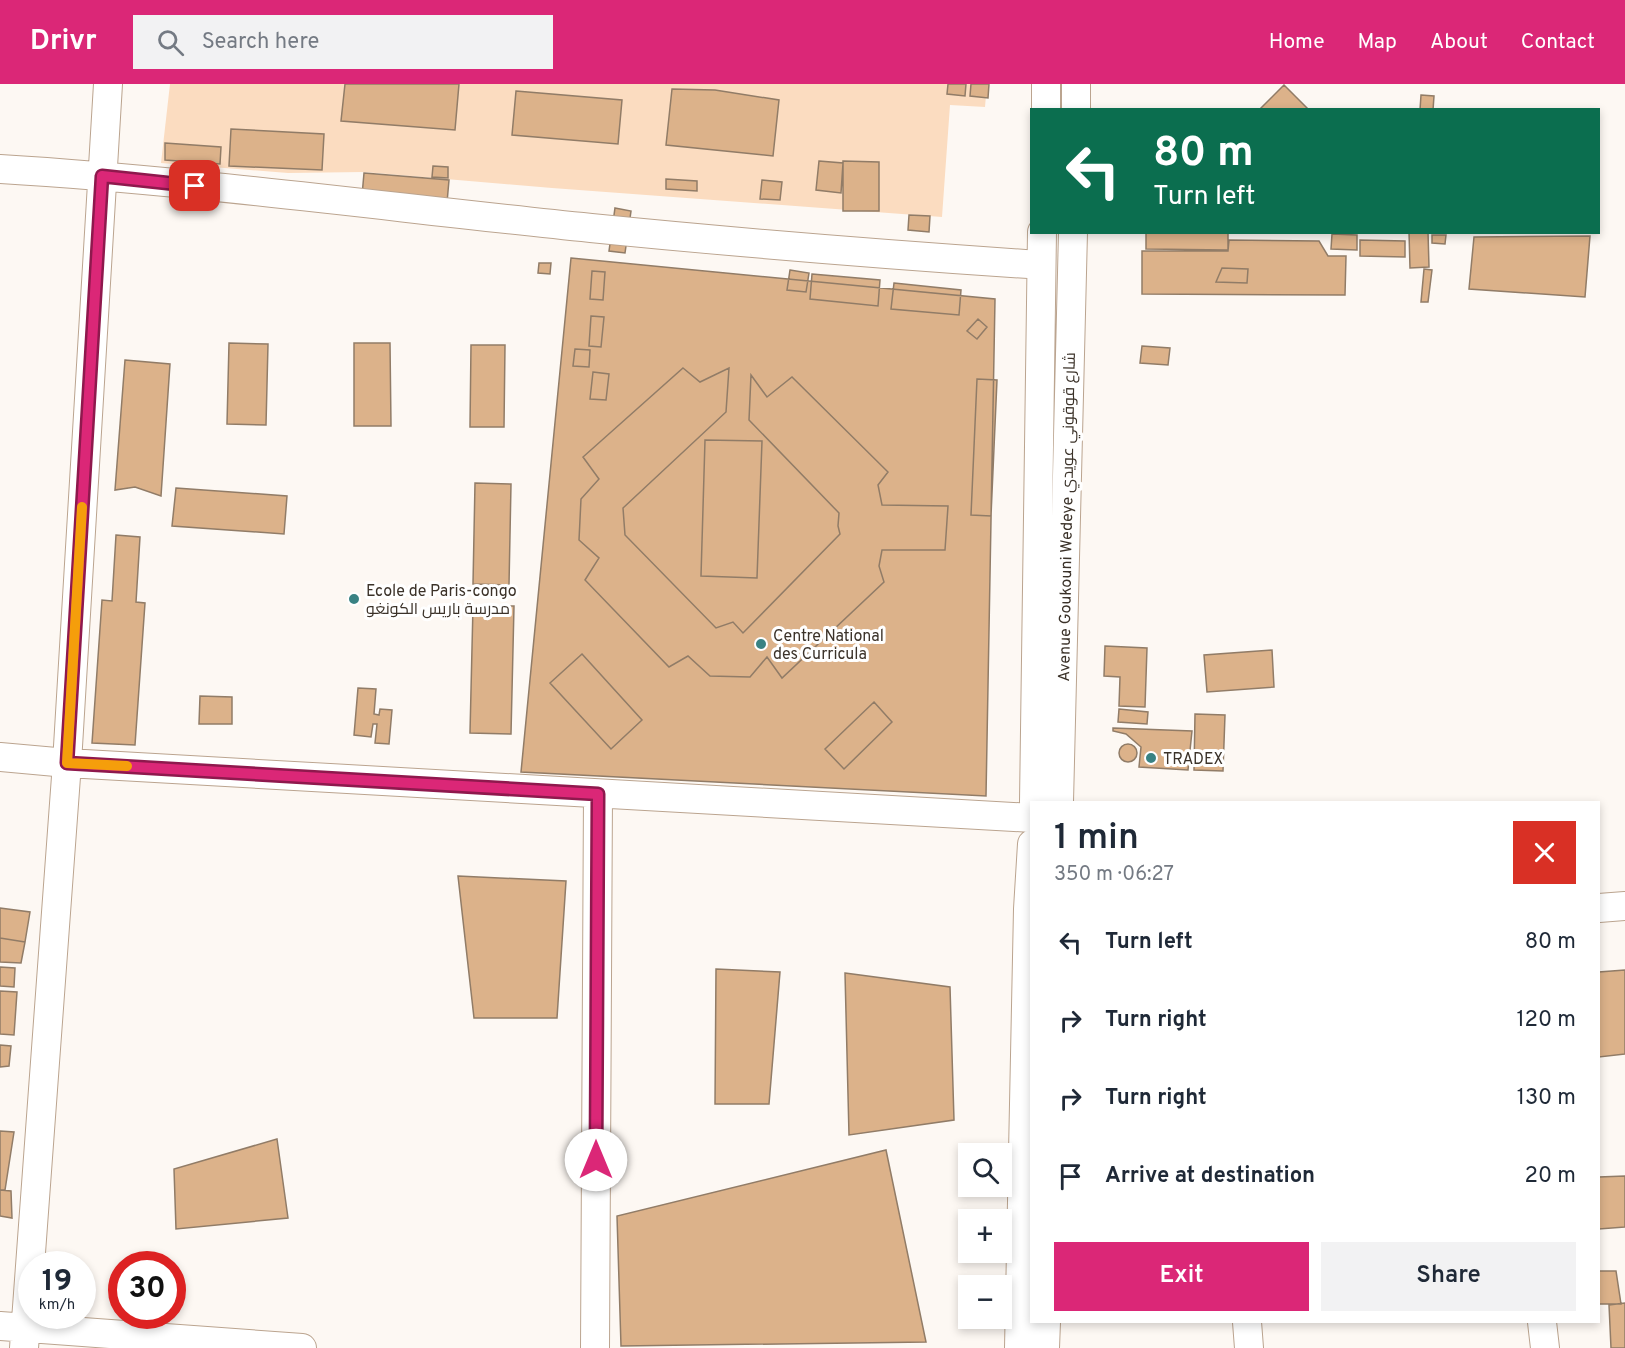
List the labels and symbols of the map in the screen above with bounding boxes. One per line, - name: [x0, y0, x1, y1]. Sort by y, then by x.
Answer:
- pin: [169, 160, 220, 211]
- street label: Avenue Goukouni Wedeye شارع قوقوني عويدي: [1055, 352, 1083, 682]
- place label: Ecole de Paris-congo مدرسة باريس الكونغو: [366, 582, 517, 620]
- marker: Ecole de Paris-congo مدرسة باريس الكونغو: [347, 592, 361, 606]
- place label: Centre National des Curricula: [773, 627, 884, 665]
- marker: Centre National des Curricula: [754, 637, 768, 651]
- place label: TRADEX: [1163, 750, 1223, 770]
- marker: TRADEX: [1144, 751, 1158, 765]
- position arrow: [564, 1128, 628, 1192]
- speed limit sign: 30: [108, 1251, 186, 1329]

